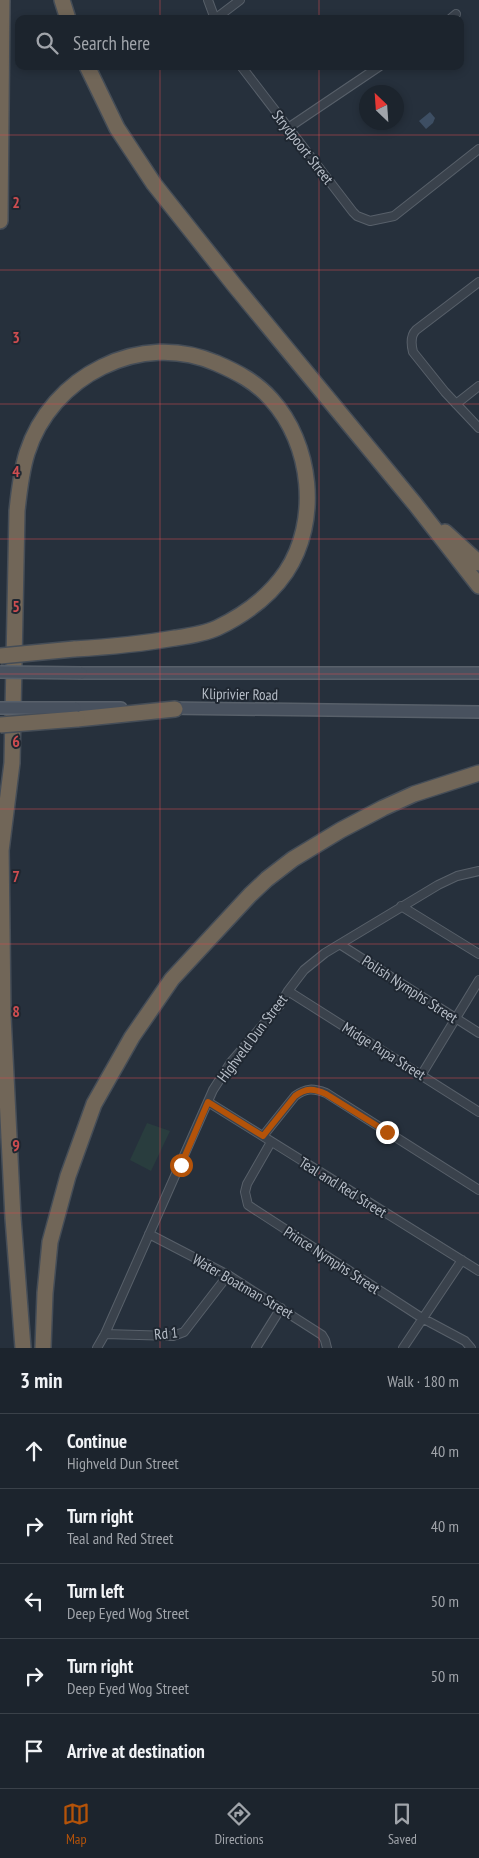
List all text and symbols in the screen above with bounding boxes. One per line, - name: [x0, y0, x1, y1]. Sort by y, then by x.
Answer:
- search box: [15, 15, 464, 70]
- icon: search: [33, 29, 61, 57]
- text: Search here: [73, 31, 150, 55]
- north arrow: [359, 85, 404, 130]
- street label: Strydpoort Street: [268, 106, 338, 188]
- text: 2: [12, 192, 20, 212]
- text: 3: [12, 327, 20, 347]
- text: 4: [12, 461, 20, 481]
- text: 5: [12, 596, 20, 616]
- street label: Kliprivier Road: [202, 684, 278, 704]
- text: 6: [12, 731, 20, 751]
- text: 7: [12, 866, 20, 886]
- street label: Polish Nymphs Street: [359, 951, 461, 1027]
- street label: Highveld Dun Street: [213, 990, 291, 1086]
- text: 8: [12, 1001, 20, 1021]
- street label: Midge Pupa Street: [339, 1018, 429, 1084]
- route end: [376, 1121, 399, 1144]
- text: 9: [12, 1135, 20, 1155]
- street label: Teal and Red Street: [296, 1152, 390, 1222]
- route start: [170, 1154, 193, 1177]
- street label: Prince Nymphs Street: [280, 1222, 384, 1298]
- street label: Water Boatman Street: [189, 1249, 297, 1323]
- street label: Rd 1: [153, 1322, 179, 1344]
- text: 3 min: [20, 1367, 62, 1394]
- text: Walk · 180 m: [387, 1371, 459, 1391]
- text: Continue: [67, 1429, 127, 1453]
- icon: ahead: [20, 1437, 48, 1465]
- text: 40 m: [431, 1441, 459, 1461]
- text: Highveld Dun Street: [67, 1453, 179, 1473]
- text: Turn right: [67, 1504, 133, 1528]
- icon: right: [20, 1512, 48, 1540]
- text: 40 m: [431, 1516, 459, 1536]
- text: Teal and Red Street: [67, 1528, 173, 1548]
- text: Turn left: [67, 1579, 124, 1603]
- icon: left: [20, 1587, 48, 1615]
- text: 50 m: [431, 1591, 459, 1611]
- text: Deep Eyed Wog Street: [67, 1603, 189, 1623]
- text: Turn right: [67, 1654, 133, 1678]
- icon: right: [20, 1662, 48, 1690]
- text: 50 m: [431, 1666, 459, 1686]
- text: Deep Eyed Wog Street: [67, 1678, 189, 1698]
- icon: arrive: [20, 1737, 48, 1765]
- text: Arrive at destination: [67, 1739, 205, 1763]
- tab: Map: [62, 1800, 90, 1848]
- tab: Directions: [215, 1800, 263, 1848]
- tab: Saved: [388, 1800, 417, 1848]

